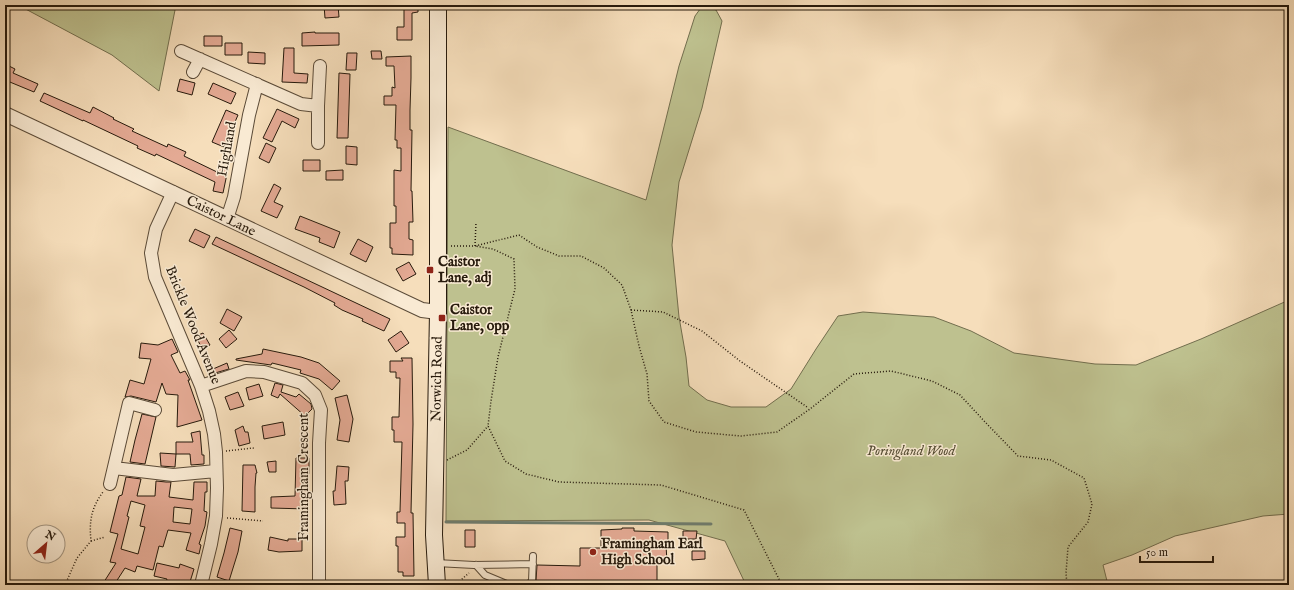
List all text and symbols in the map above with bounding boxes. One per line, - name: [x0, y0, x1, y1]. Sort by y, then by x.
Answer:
- street label: Highland: [213, 120, 241, 178]
- street label: Caistor Lane: [183, 191, 259, 241]
- place label: Caistor Lane, adj: [438, 253, 492, 287]
- street label: Brickle Wood Avenue: [161, 263, 225, 387]
- marker: Caistor Lane, adj: [425, 265, 435, 275]
- place label: Caistor Lane, opp: [450, 301, 510, 335]
- marker: Caistor Lane, opp: [437, 313, 447, 323]
- street label: Norwich Road: [427, 336, 447, 422]
- street label: Framingham Crescent: [295, 413, 313, 541]
- park label: Poringland Wood: [867, 442, 956, 461]
- north arrow: [26, 524, 66, 564]
- text: N: [42, 527, 58, 545]
- place label: Framingham Earl High School: [601, 535, 704, 569]
- scale bar: [1140, 538, 1213, 564]
- text: 50 m: [1146, 545, 1168, 560]
- marker: Framingham Earl High School: [588, 547, 598, 557]

